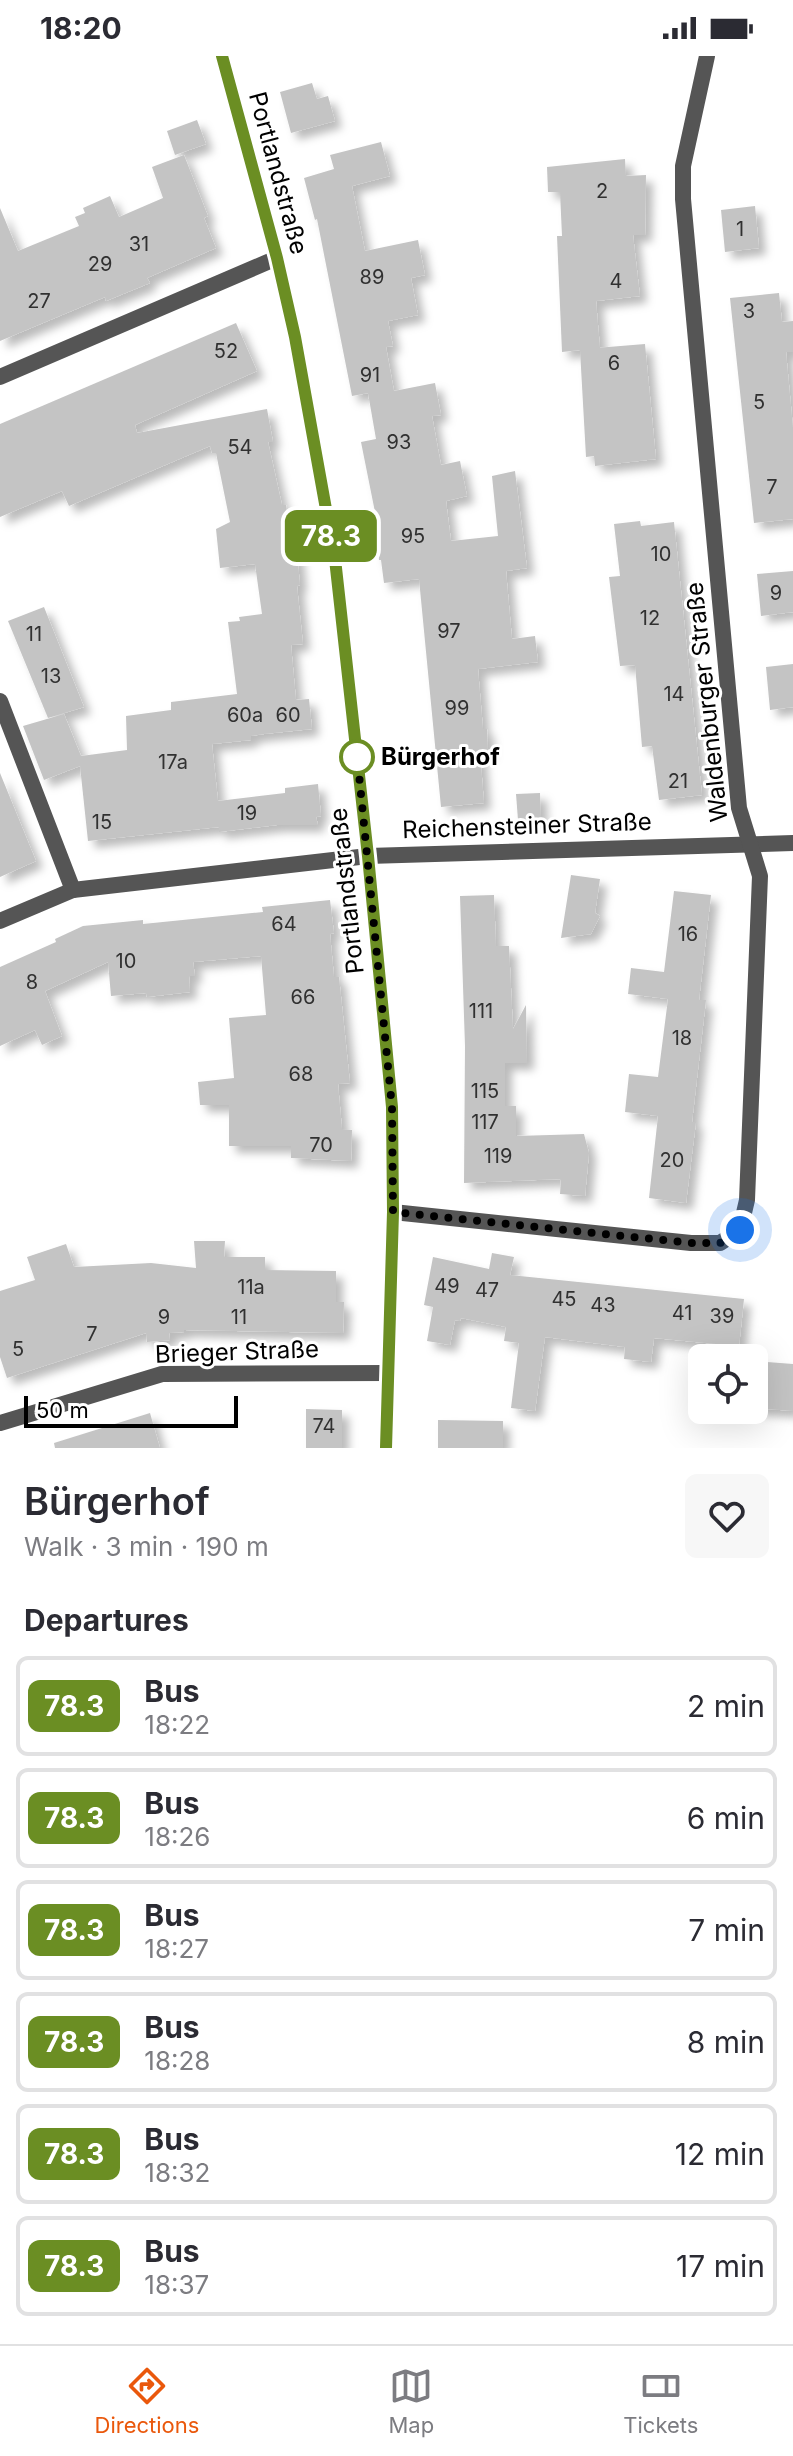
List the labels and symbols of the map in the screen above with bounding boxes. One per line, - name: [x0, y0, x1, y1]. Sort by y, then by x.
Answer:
- street label: Portlandstraße: [243, 89, 314, 257]
- house number: 2: [596, 179, 608, 203]
- house number: 1: [736, 217, 744, 241]
- house number: 31: [129, 232, 149, 256]
- house number: 29: [88, 252, 112, 276]
- house number: 89: [360, 265, 384, 289]
- house number: 4: [610, 269, 622, 293]
- house number: 27: [27, 289, 51, 313]
- house number: 3: [743, 299, 755, 323]
- house number: 52: [214, 339, 238, 363]
- house number: 6: [608, 351, 620, 375]
- house number: 91: [360, 363, 380, 387]
- house number: 5: [753, 390, 765, 414]
- house number: 93: [387, 430, 411, 454]
- house number: 54: [227, 435, 253, 459]
- house number: 7: [766, 475, 778, 499]
- line badge: 78.3: [275, 510, 387, 562]
- house number: 95: [401, 524, 425, 548]
- house number: 10: [651, 542, 671, 566]
- street label: Waldenburger Straße: [679, 581, 734, 823]
- house number: 9: [770, 581, 782, 605]
- house number: 12: [640, 606, 660, 630]
- house number: 97: [437, 619, 461, 643]
- house number: 11: [26, 622, 42, 646]
- house number: 13: [41, 664, 61, 688]
- house number: 14: [663, 682, 685, 706]
- house number: 99: [445, 696, 469, 720]
- house number: 60a: [227, 703, 263, 727]
- house number: 60: [275, 703, 301, 727]
- marker: Bürgerhof: [340, 740, 374, 774]
- place label: Bürgerhof: [381, 742, 500, 771]
- house number: 17a: [158, 750, 188, 774]
- house number: 21: [668, 769, 688, 793]
- house number: 19: [237, 801, 257, 825]
- street label: Portlandstraße: [323, 807, 370, 976]
- street label: Reichensteiner Straße: [402, 807, 652, 844]
- house number: 15: [92, 810, 112, 834]
- house number: 64: [271, 912, 297, 936]
- house number: 16: [678, 922, 698, 946]
- house number: 10: [116, 949, 136, 973]
- house number: 8: [26, 970, 38, 994]
- house number: 66: [291, 985, 315, 1009]
- house number: 111: [469, 999, 493, 1023]
- house number: 18: [672, 1026, 692, 1050]
- house number: 68: [289, 1062, 313, 1086]
- house number: 115: [471, 1079, 499, 1103]
- house number: 117: [471, 1110, 499, 1134]
- house number: 70: [309, 1133, 333, 1157]
- house number: 119: [484, 1144, 512, 1168]
- house number: 20: [660, 1148, 684, 1172]
- your location: [720, 1210, 760, 1250]
- house number: 49: [434, 1274, 460, 1298]
- house number: 11a: [237, 1275, 265, 1299]
- house number: 47: [475, 1278, 499, 1302]
- house number: 45: [551, 1287, 577, 1311]
- house number: 43: [590, 1293, 616, 1317]
- house number: 41: [672, 1301, 692, 1325]
- house number: 39: [710, 1304, 734, 1328]
- house number: 9: [158, 1305, 170, 1329]
- house number: 11: [231, 1305, 247, 1329]
- house number: 7: [86, 1322, 98, 1346]
- street label: Brieger Straße: [155, 1334, 319, 1369]
- house number: 5: [12, 1337, 24, 1361]
- scale bar: [24, 1392, 238, 1428]
- house number: 74: [312, 1414, 336, 1438]

